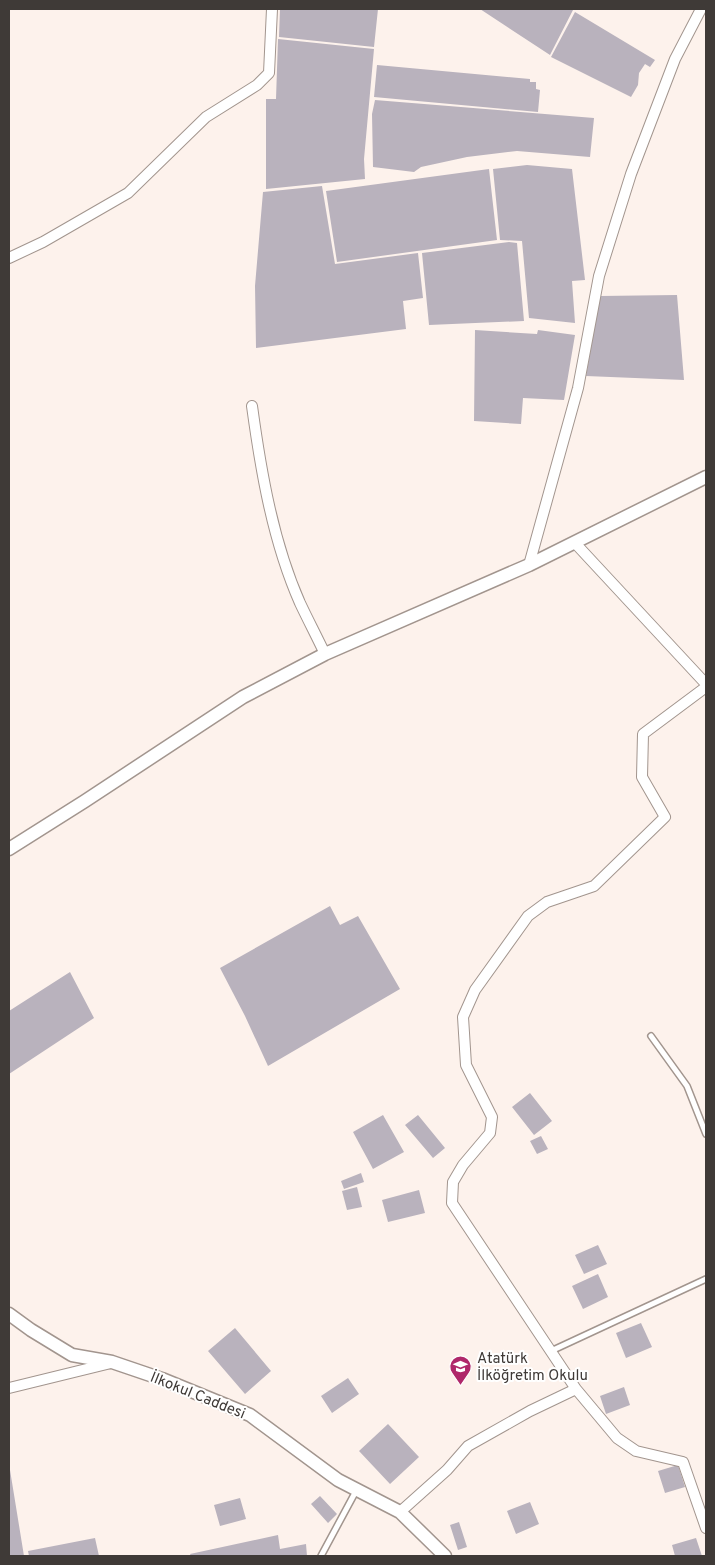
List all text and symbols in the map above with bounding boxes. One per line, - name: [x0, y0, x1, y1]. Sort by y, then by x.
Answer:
- place label: Atatürk İlköğretim Okulu: [477, 1350, 588, 1386]
- school or university icon: Atatürk İlköğretim Okulu: [449, 1355, 473, 1386]
- street label: İlkokul Caddesi: [147, 1368, 248, 1424]

